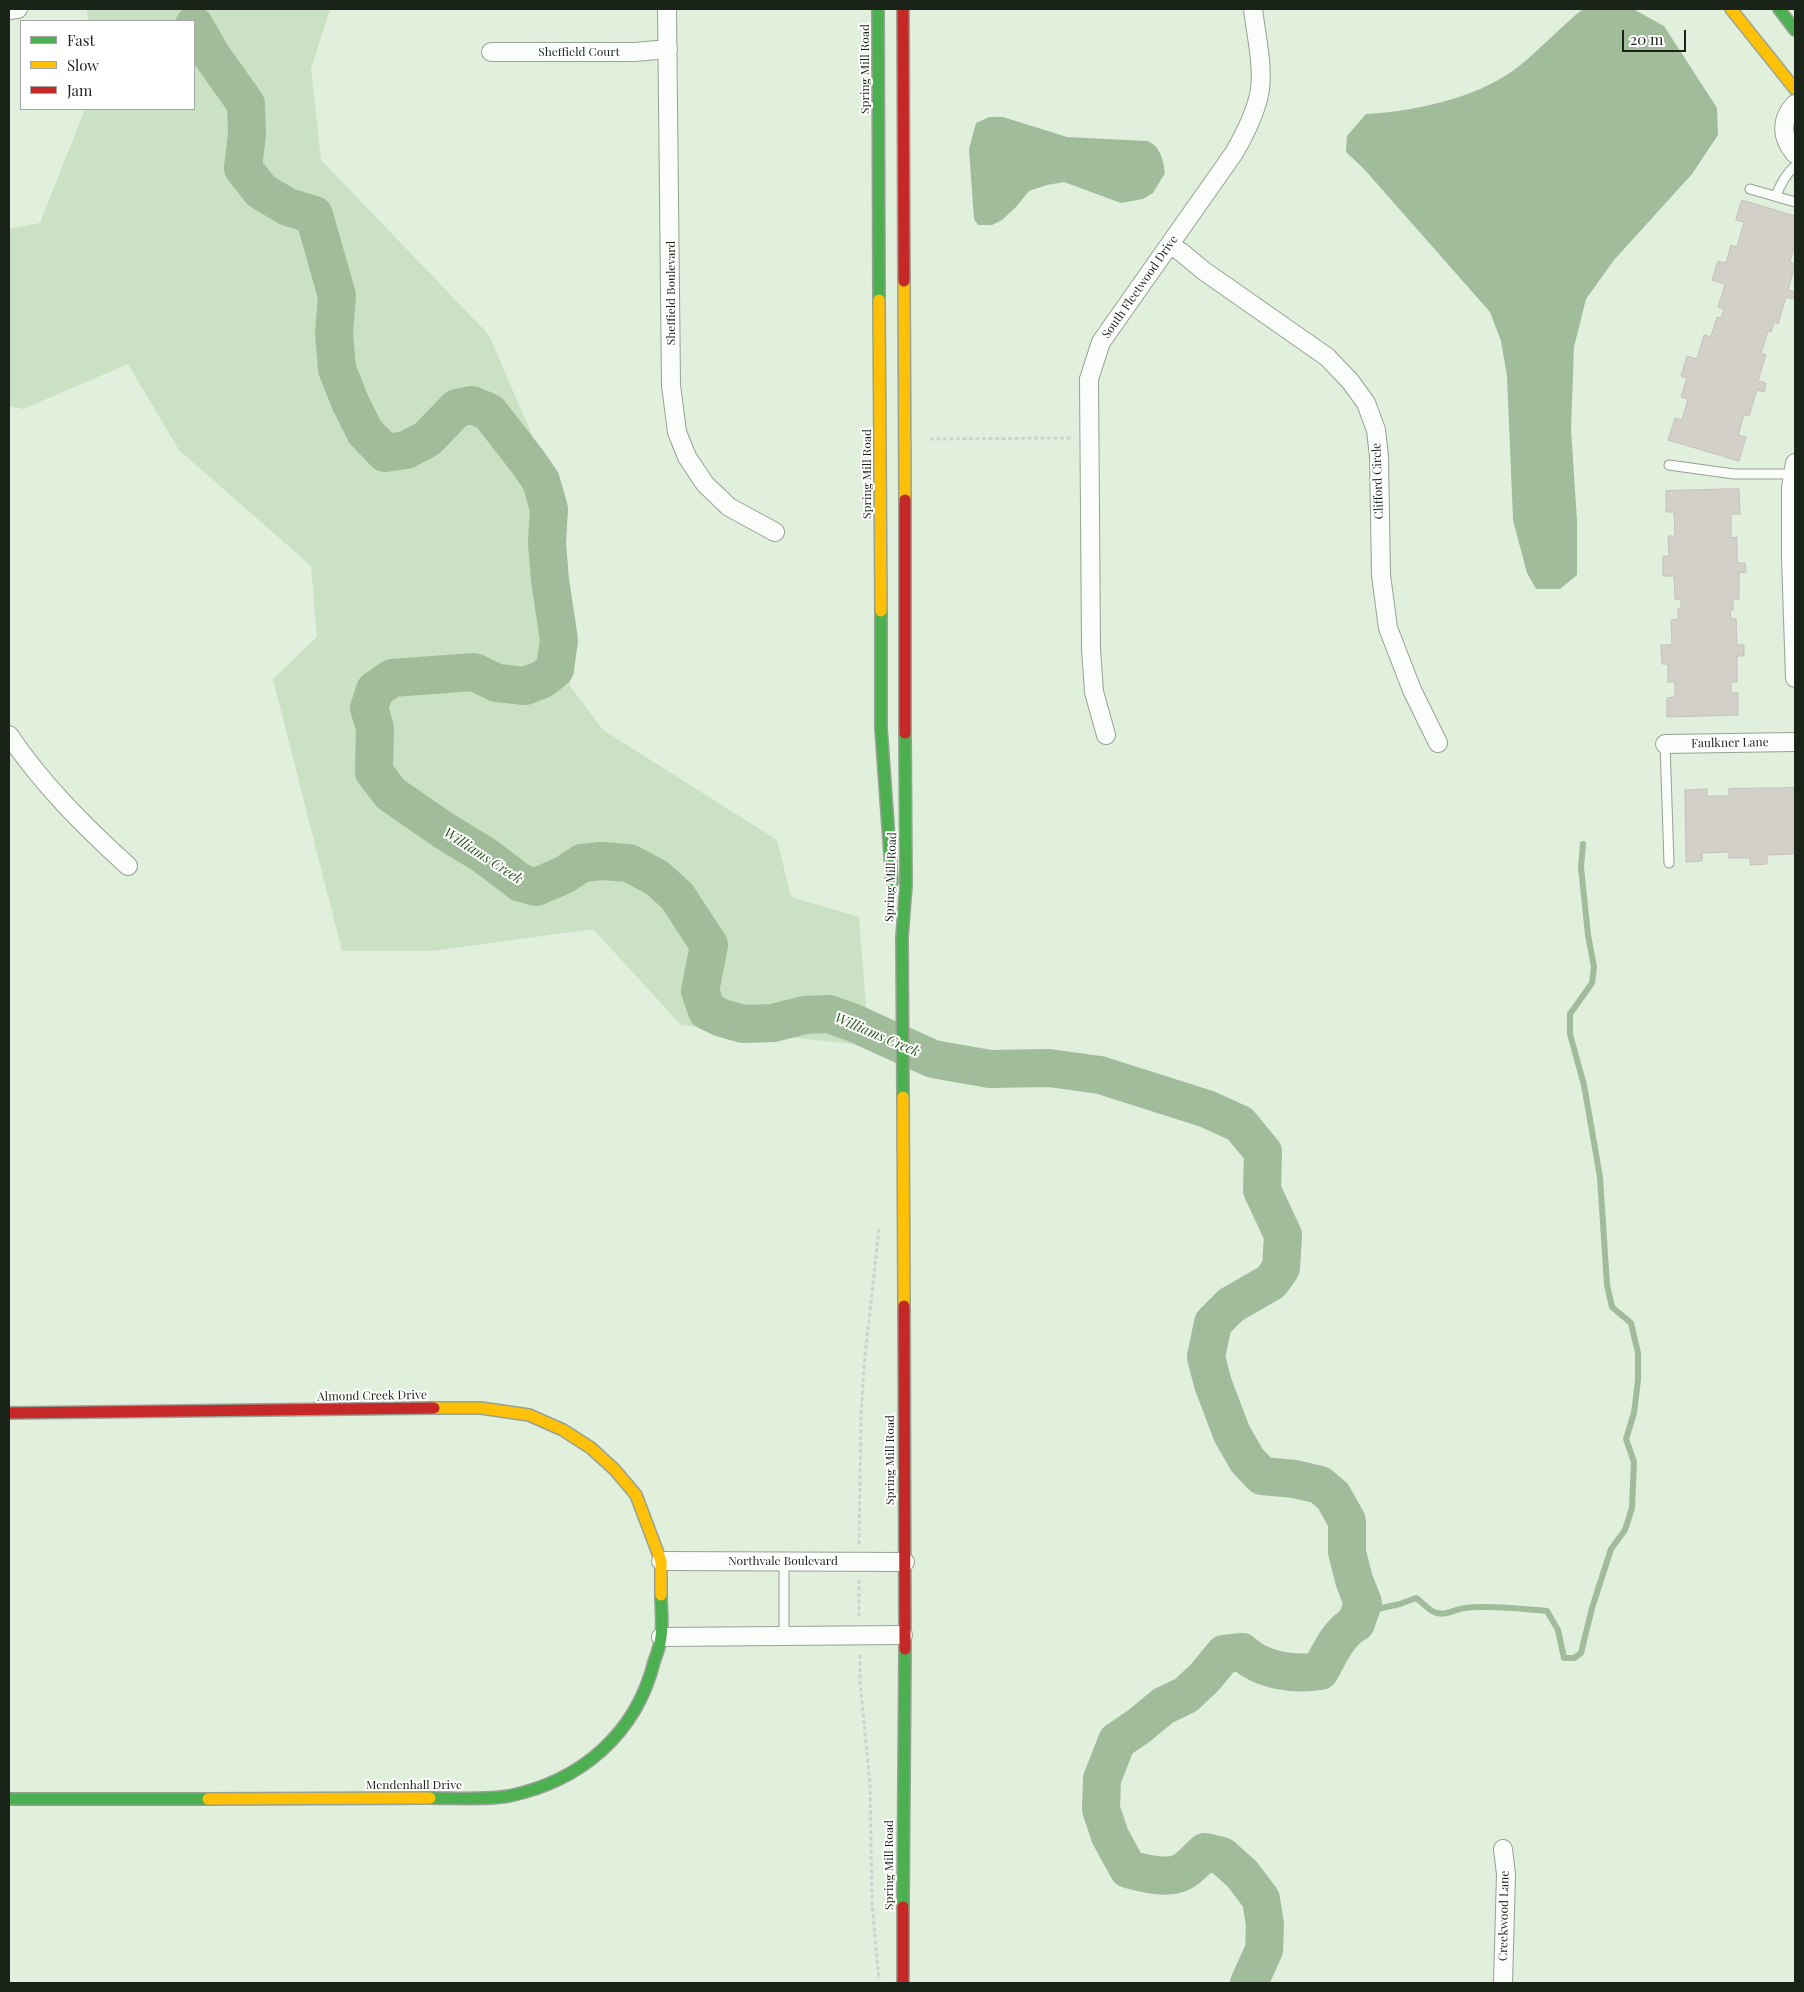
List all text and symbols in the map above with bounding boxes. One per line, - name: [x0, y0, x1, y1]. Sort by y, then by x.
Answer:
- legend: [20, 20, 195, 110]
- scale bar: [1624, 20, 1688, 52]
- street label: Spring Mill Road: [858, 24, 872, 114]
- text: 20 m: [1630, 29, 1663, 49]
- text: Fast: [67, 30, 95, 50]
- street label: Sheffield Court: [538, 45, 620, 59]
- text: Slow: [67, 55, 99, 75]
- text: Jam: [67, 80, 92, 100]
- street label: South Fleetwood Drive: [1099, 233, 1181, 341]
- street label: Sheffield Boulevard: [664, 241, 678, 345]
- street label: Spring Mill Road: [860, 429, 874, 519]
- street label: Clifford Circle: [1369, 442, 1387, 520]
- street label: Faulkner Lane: [1691, 735, 1769, 751]
- water label: Williams Creek: [440, 824, 526, 888]
- street label: Spring Mill Road: [882, 832, 900, 922]
- water label: Williams Creek: [832, 1010, 922, 1060]
- street label: Almond Creek Drive: [317, 1388, 427, 1404]
- street label: Spring Mill Road: [883, 1415, 897, 1505]
- street label: Northvale Boulevard: [728, 1554, 838, 1568]
- street label: Mendenhall Drive: [366, 1778, 462, 1792]
- street label: Spring Mill Road: [882, 1820, 896, 1910]
- street label: Creekwood Lane: [1496, 1871, 1512, 1961]

